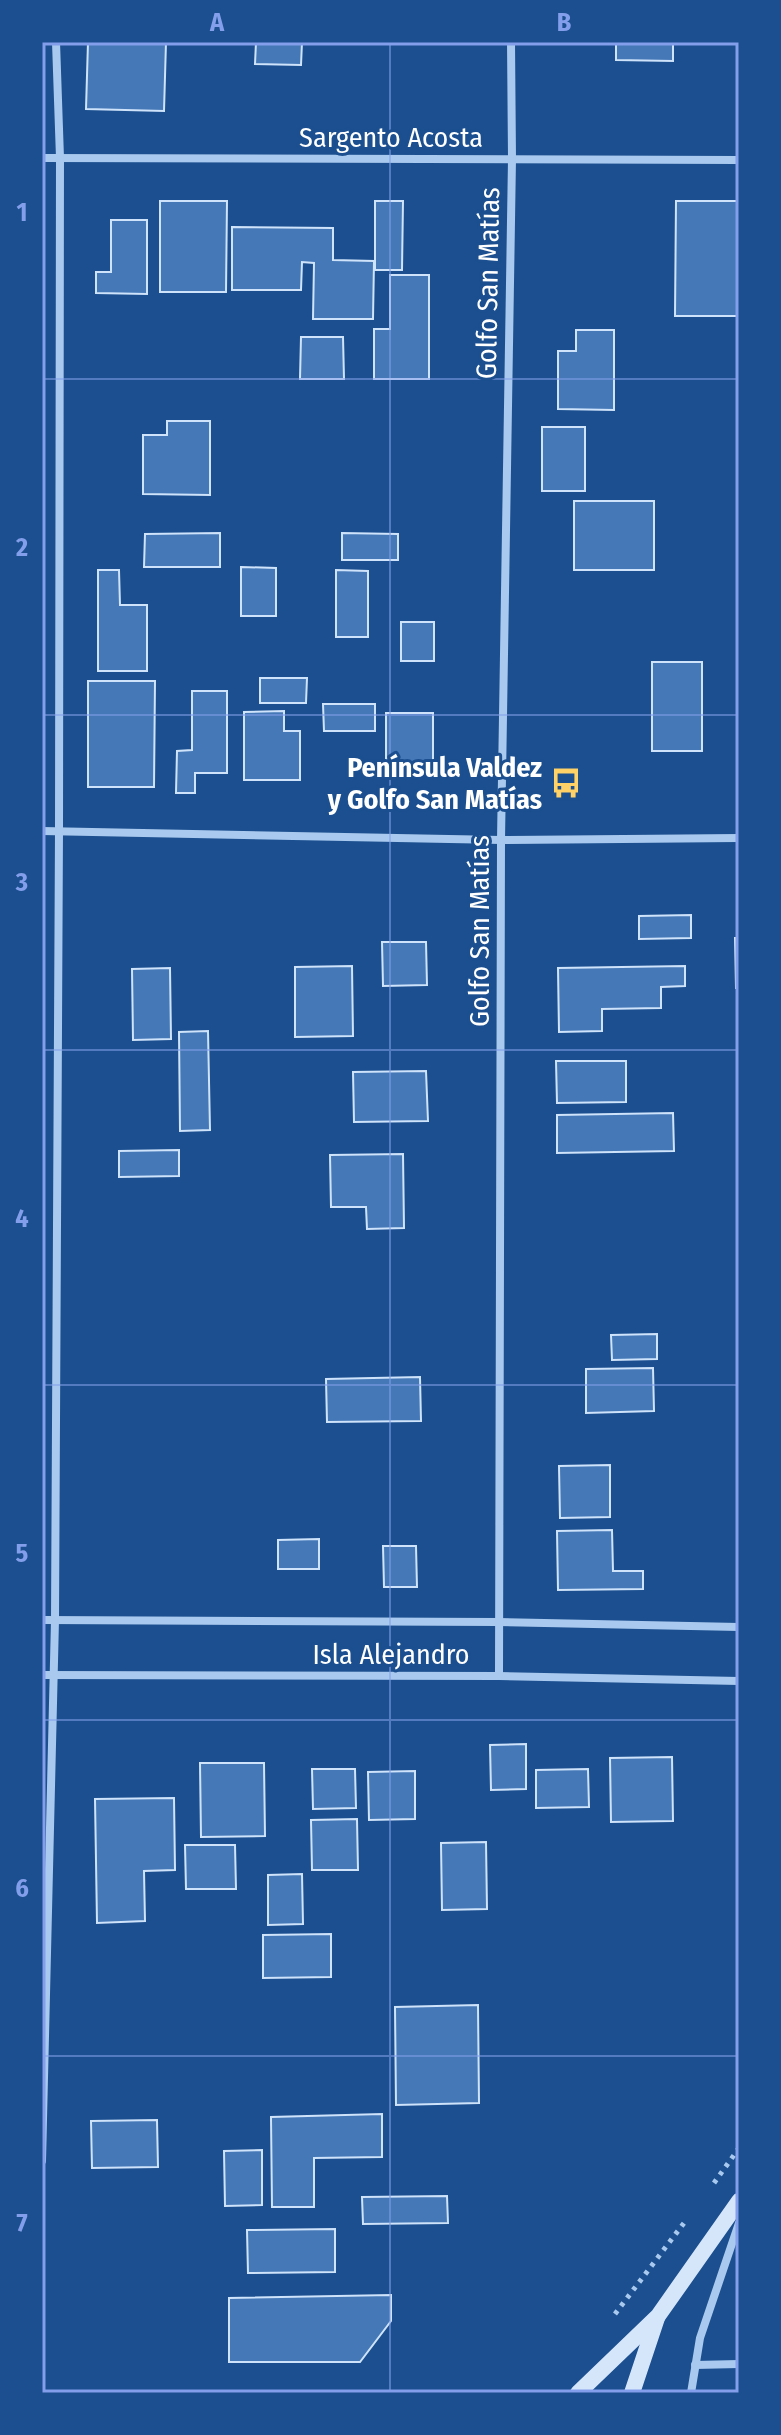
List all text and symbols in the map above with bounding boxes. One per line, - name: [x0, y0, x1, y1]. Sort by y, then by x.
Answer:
- text: A: [209, 7, 225, 38]
- text: B: [557, 7, 572, 38]
- street label: Sargento Acosta: [299, 121, 483, 154]
- street label: Golfo San Matías: [470, 187, 506, 379]
- text: 1: [17, 197, 28, 228]
- text: 2: [15, 532, 28, 563]
- place label: Península Valdez y Golfo San Matías: [327, 751, 542, 816]
- bus stop icon: Península Valdez y Golfo San Matías: [549, 766, 583, 800]
- street label: Golfo San Matías: [463, 835, 496, 1027]
- text: 3: [15, 867, 28, 898]
- text: 4: [15, 1203, 29, 1234]
- text: 5: [16, 1538, 29, 1569]
- street label: Isla Alejandro: [313, 1638, 469, 1671]
- text: 6: [15, 1873, 29, 1904]
- text: 7: [16, 2208, 28, 2239]

